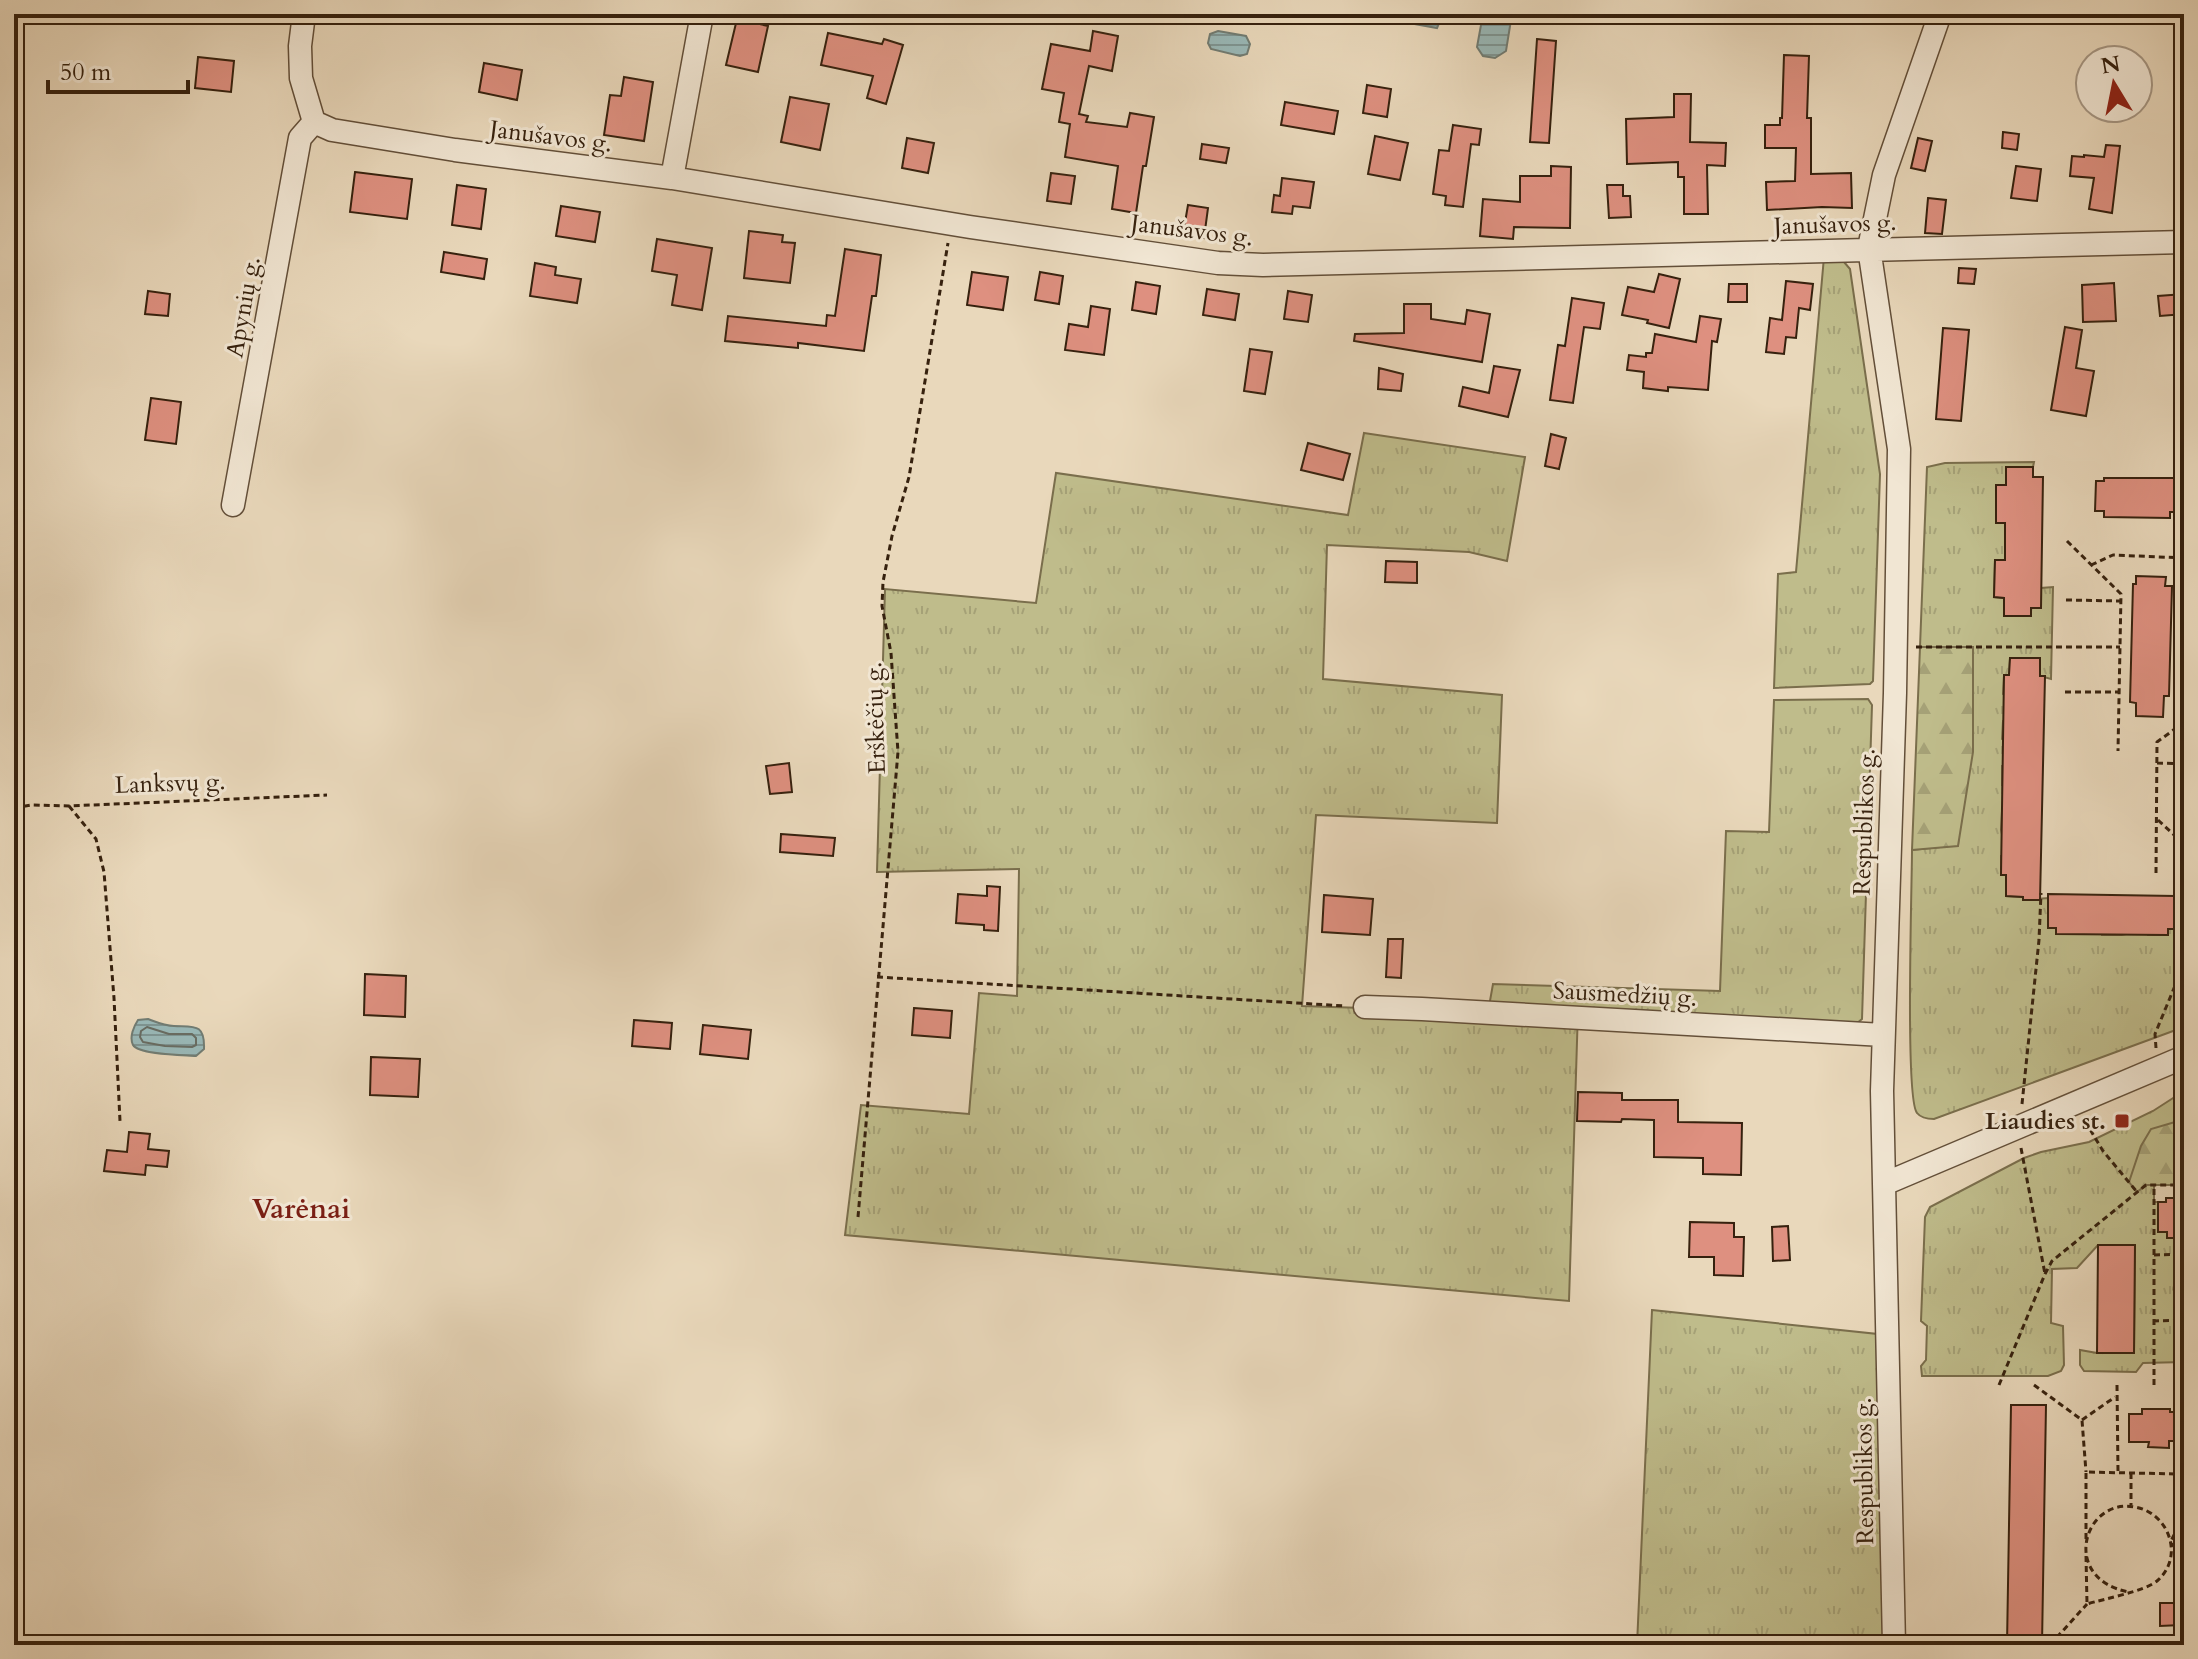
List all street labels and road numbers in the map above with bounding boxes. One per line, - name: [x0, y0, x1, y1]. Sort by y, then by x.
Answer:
- street label: Janušavos g.: [485, 112, 614, 160]
- street label: Janušavos g.: [1126, 206, 1255, 254]
- street label: Janušavos g.: [1770, 206, 1897, 243]
- street label: Apynių g.: [218, 254, 269, 360]
- street label: Erškėčių g.: [857, 661, 894, 775]
- street label: Respublikos g.: [1845, 748, 1884, 896]
- street label: Lanksvų g.: [114, 765, 226, 802]
- street label: Sausmedžių g.: [1552, 974, 1698, 1015]
- street label: Respublikos g.: [1847, 1397, 1882, 1545]

